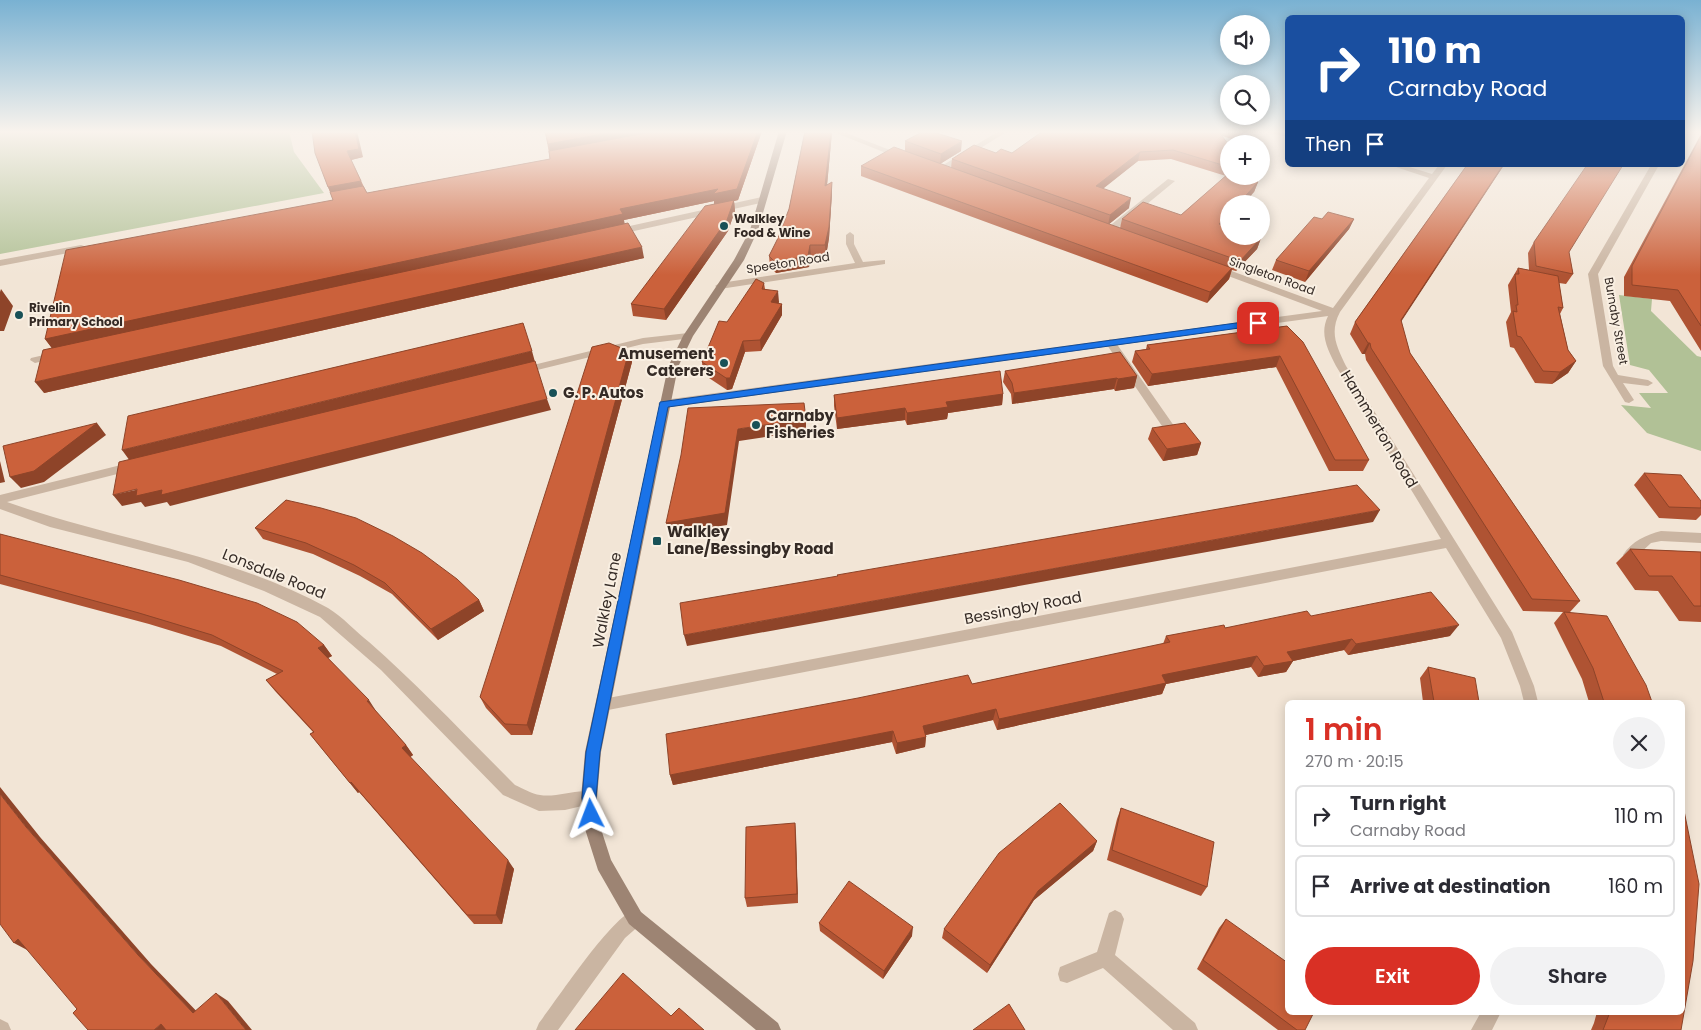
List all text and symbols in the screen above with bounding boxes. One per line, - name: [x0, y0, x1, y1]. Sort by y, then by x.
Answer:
- map controls: [1220, 15, 1270, 245]
- button: sound: [1220, 15, 1270, 65]
- text: 110 m: [1388, 26, 1482, 75]
- icon: right: [1305, 35, 1370, 100]
- text: Carnaby Road: [1388, 73, 1547, 104]
- button: search: [1220, 75, 1270, 125]
- icon: arrive: [1361, 130, 1389, 158]
- text: Then: [1305, 131, 1351, 158]
- button: +: [1220, 135, 1270, 185]
- button: −: [1220, 195, 1270, 245]
- place label: Walkley Food & Wine: [734, 210, 811, 241]
- marker: Walkley Food & Wine: [718, 220, 730, 232]
- street label: Speeton Road: [745, 248, 831, 277]
- street label: Singleton Road: [1227, 252, 1318, 299]
- street label: Burnaby Street: [1600, 276, 1633, 366]
- place label: Rivelin Primary School: [29, 299, 123, 330]
- pin: [1237, 302, 1279, 344]
- marker: Rivelin Primary School: [13, 309, 25, 321]
- icon: arrive: [1244, 309, 1272, 337]
- place label: Amusement Caterers: [618, 343, 714, 381]
- marker: Amusement Caterers: [718, 357, 730, 369]
- street label: Hammerton Road: [1336, 366, 1423, 492]
- place label: G. P. Autos: [563, 382, 644, 403]
- marker: G. P. Autos: [547, 387, 559, 399]
- place label: Carnaby Fisheries: [766, 405, 835, 443]
- marker: Carnaby Fisheries: [750, 419, 762, 431]
- place label: Walkley Lane/Bessingby Road: [667, 521, 834, 559]
- marker: Walkley Lane/Bessingby Road: [651, 535, 663, 547]
- street label: Lonsdale Road: [219, 543, 329, 604]
- street label: Walkley Lane: [587, 550, 626, 650]
- street label: Bessingby Road: [962, 586, 1083, 629]
- text: 1 min: [1305, 708, 1383, 751]
- button: close: [1613, 717, 1665, 769]
- text: 270 m · 20:15: [1305, 750, 1404, 773]
- position arrow: [564, 787, 616, 839]
- text: Turn right: [1350, 790, 1446, 817]
- icon: right: [1307, 802, 1335, 830]
- text: 110 m: [1614, 803, 1663, 830]
- text: Carnaby Road: [1350, 819, 1466, 842]
- icon: arrive: [1307, 872, 1335, 900]
- text: Arrive at destination: [1350, 873, 1551, 900]
- text: 160 m: [1608, 873, 1663, 900]
- button: Exit: [1305, 947, 1480, 1005]
- button: Share: [1490, 947, 1665, 1005]

